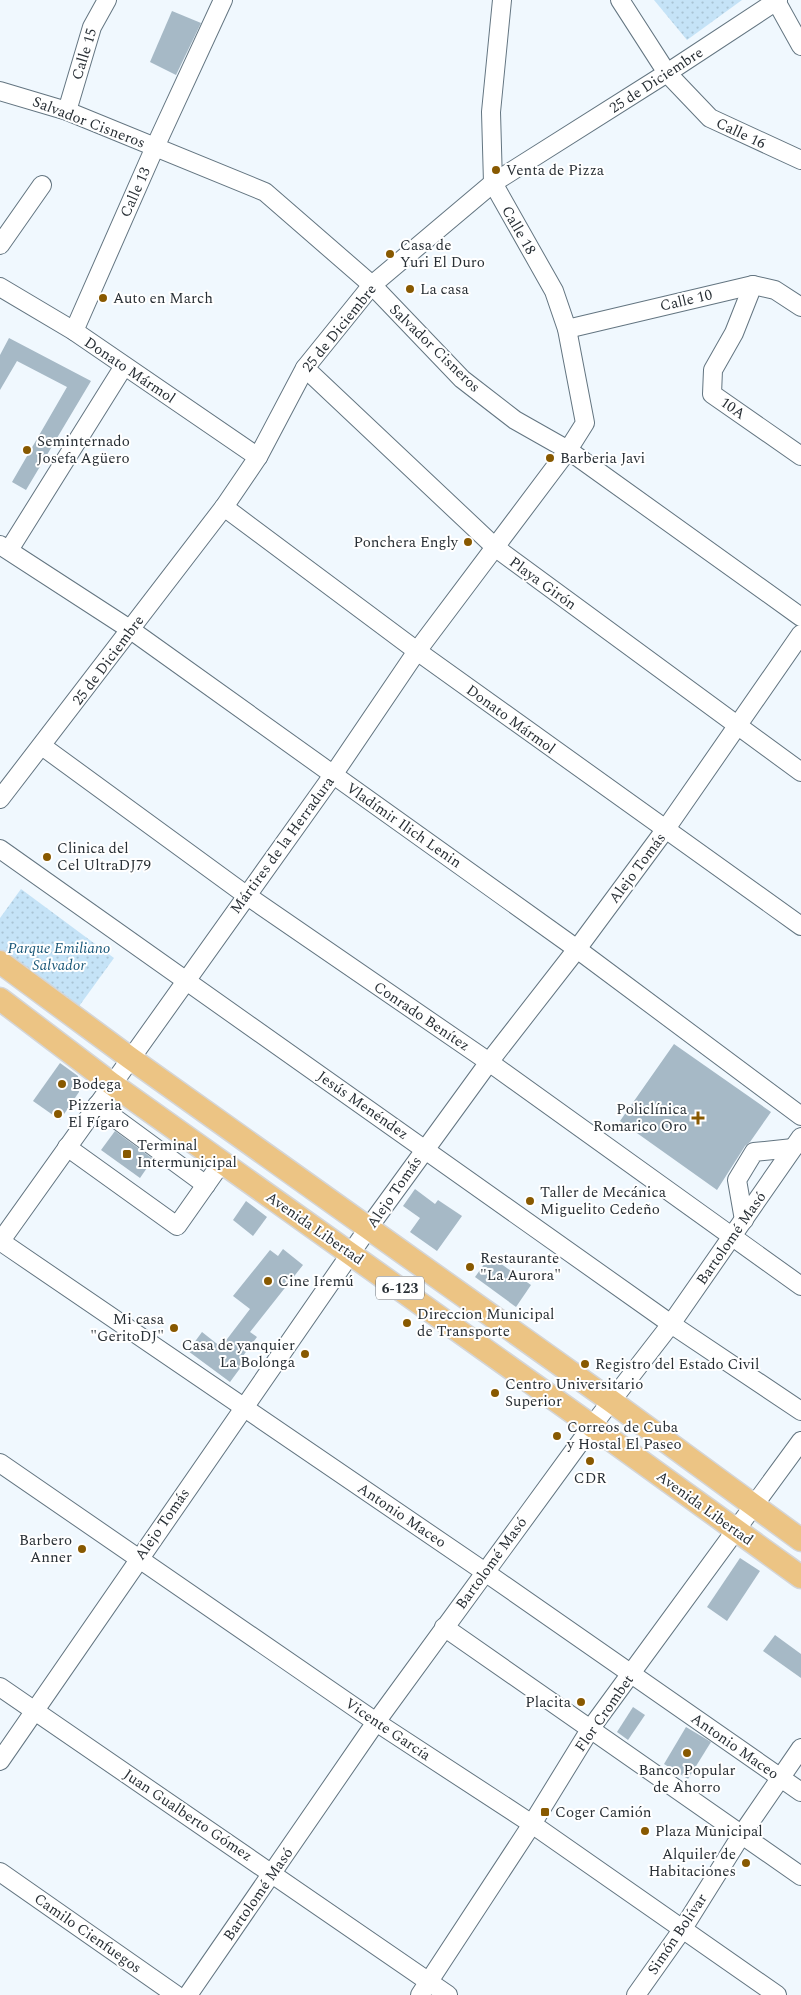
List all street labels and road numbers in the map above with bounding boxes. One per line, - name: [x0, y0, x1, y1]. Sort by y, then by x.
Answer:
- street label: Calle 15: [66, 25, 103, 83]
- street label: 25 de Diciembre: [605, 41, 708, 119]
- street label: Salvador Cisneros: [29, 90, 149, 155]
- street label: Calle 16: [712, 112, 770, 155]
- street label: Calle 13: [114, 163, 157, 221]
- street label: Calle 18: [495, 202, 542, 259]
- street label: 25 de Diciembre: [296, 279, 382, 378]
- street label: Calle 10: [658, 283, 715, 318]
- street label: Salvador Cisneros: [384, 299, 486, 398]
- street label: Donato Mármol: [79, 331, 180, 410]
- street label: 10A: [715, 391, 750, 425]
- street label: Playa Girón: [504, 551, 581, 616]
- street label: 25 de Diciembre: [67, 610, 150, 710]
- street label: Donato Mármol: [461, 679, 560, 760]
- street label: Mártires de la Herradura: [225, 771, 341, 919]
- street label: Vladímir Ilich Lenin: [341, 777, 466, 874]
- street label: Alejo Tomás: [603, 828, 672, 909]
- street label: Conrado Benítez: [369, 976, 475, 1057]
- street label: Jesús Menéndez: [312, 1065, 413, 1146]
- street label: Alejo Tomás: [361, 1152, 428, 1233]
- street label: Avenida Libertad: [261, 1186, 368, 1271]
- street label: Bartolomé Masó: [691, 1187, 772, 1290]
- road number: 6-123: [376, 1276, 424, 1300]
- street label: Avenida Libertad: [651, 1465, 758, 1551]
- street label: Antonio Maceo: [353, 1477, 451, 1554]
- street label: Alejo Tomás: [129, 1484, 196, 1565]
- street label: Bartolomé Masó: [450, 1512, 533, 1614]
- street label: Flor Crombet: [569, 1670, 640, 1757]
- street label: Vicente García: [340, 1692, 436, 1767]
- street label: Antonio Maceo: [686, 1707, 783, 1785]
- street label: Juan Gualberto Gómez: [119, 1764, 257, 1867]
- street label: Bartolomé Masó: [218, 1843, 299, 1946]
- street label: Camilo Cienfuegos: [29, 1888, 146, 1979]
- street label: Simón Bolívar: [642, 1889, 713, 1980]

